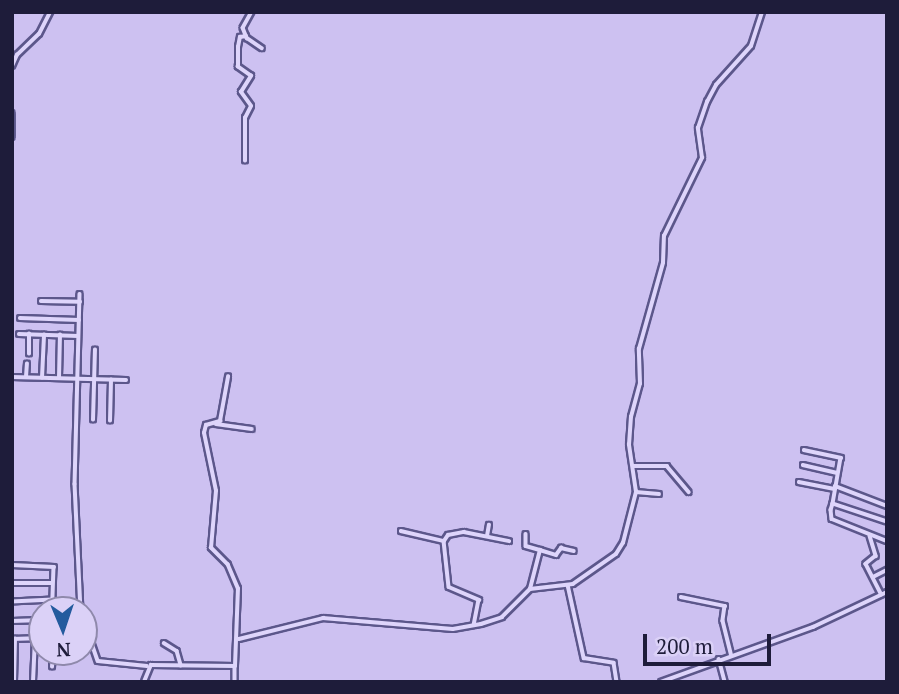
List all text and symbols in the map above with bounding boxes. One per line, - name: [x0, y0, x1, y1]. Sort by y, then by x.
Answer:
- north arrow: [28, 596, 98, 666]
- scale bar: [647, 620, 775, 664]
- text: 200 m: [656, 632, 713, 660]
- text: N: [56, 638, 71, 663]

